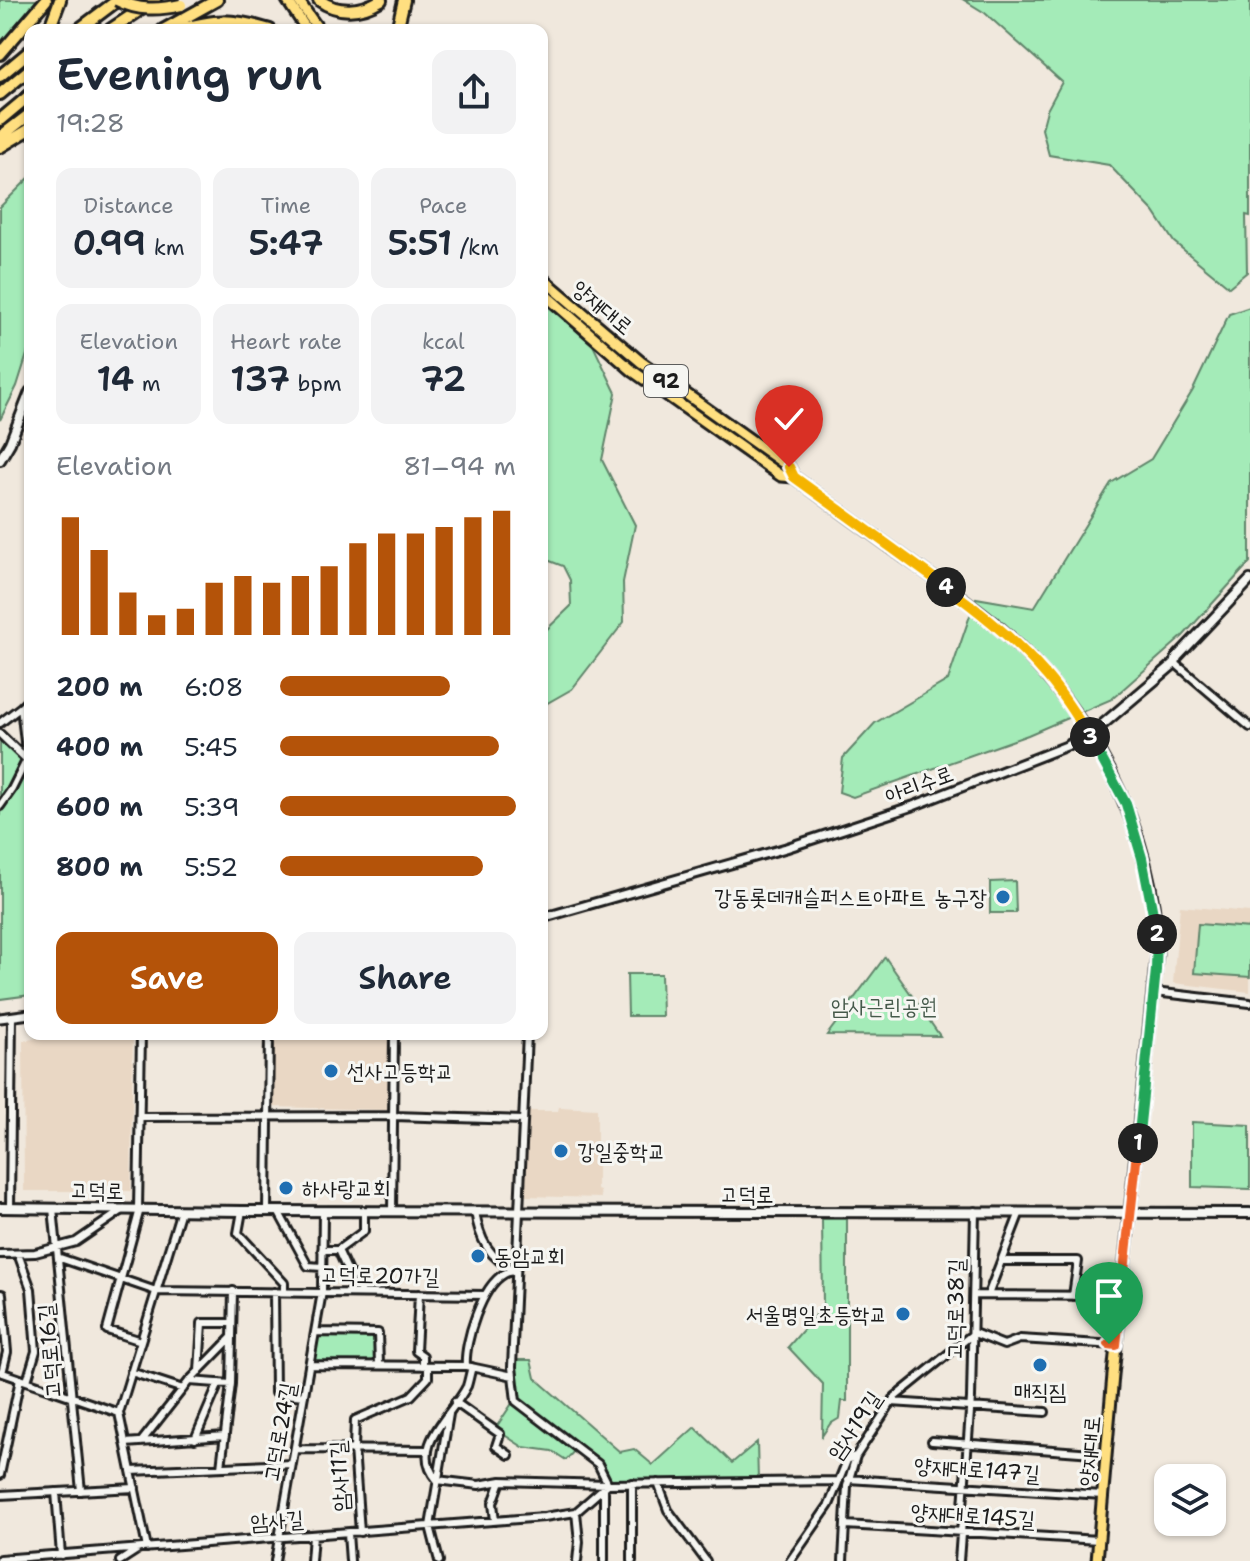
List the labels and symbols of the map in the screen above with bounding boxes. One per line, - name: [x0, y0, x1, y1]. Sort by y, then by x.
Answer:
- street label: 양재대로: [566, 274, 639, 341]
- road number: 92: [644, 365, 688, 397]
- pin: [755, 385, 823, 467]
- pin: 4: [926, 567, 966, 607]
- pin: 3: [1070, 717, 1110, 757]
- street label: 아리수로: [881, 759, 957, 810]
- place label: 강동롯데캐슬퍼스트아파트 농구장: [714, 883, 987, 912]
- marker: 강동롯데캐슬퍼스트아파트 농구장: [994, 888, 1012, 906]
- pin: 2: [1137, 914, 1177, 954]
- park label: 암사근린공원: [831, 992, 937, 1021]
- place label: 선사고등학교: [347, 1057, 453, 1086]
- marker: 선사고등학교: [322, 1062, 340, 1080]
- pin: 1: [1118, 1123, 1158, 1163]
- place label: 강일중학교: [577, 1137, 666, 1166]
- marker: 강일중학교: [552, 1142, 570, 1160]
- place label: 하사랑교회: [302, 1174, 391, 1203]
- street label: 고덕로: [70, 1176, 124, 1205]
- marker: 하사랑교회: [277, 1179, 295, 1197]
- street label: 고덕로: [720, 1180, 774, 1209]
- place label: 동암교회: [494, 1242, 565, 1271]
- marker: 동암교회: [469, 1247, 487, 1265]
- street label: 고덕로38길: [940, 1258, 971, 1360]
- street label: 고덕로20가길: [320, 1260, 440, 1291]
- pin: [1075, 1262, 1143, 1344]
- place label: 서울명일초등학교: [745, 1300, 887, 1329]
- street label: 고덕로16길: [31, 1302, 68, 1399]
- marker: 서울명일초등학교: [894, 1305, 912, 1323]
- marker: 매직짐: [1031, 1356, 1049, 1374]
- place label: 매직짐: [1013, 1377, 1067, 1406]
- street label: 고덕로24길: [257, 1380, 303, 1484]
- street label: 암사19길: [821, 1385, 888, 1465]
- street label: 양재대로: [1072, 1415, 1107, 1488]
- street label: 암사11길: [323, 1440, 356, 1512]
- street label: 양재대로147길: [913, 1451, 1041, 1488]
- street label: 양재대로145길: [910, 1497, 1037, 1534]
- street label: 암사길: [250, 1504, 305, 1537]

